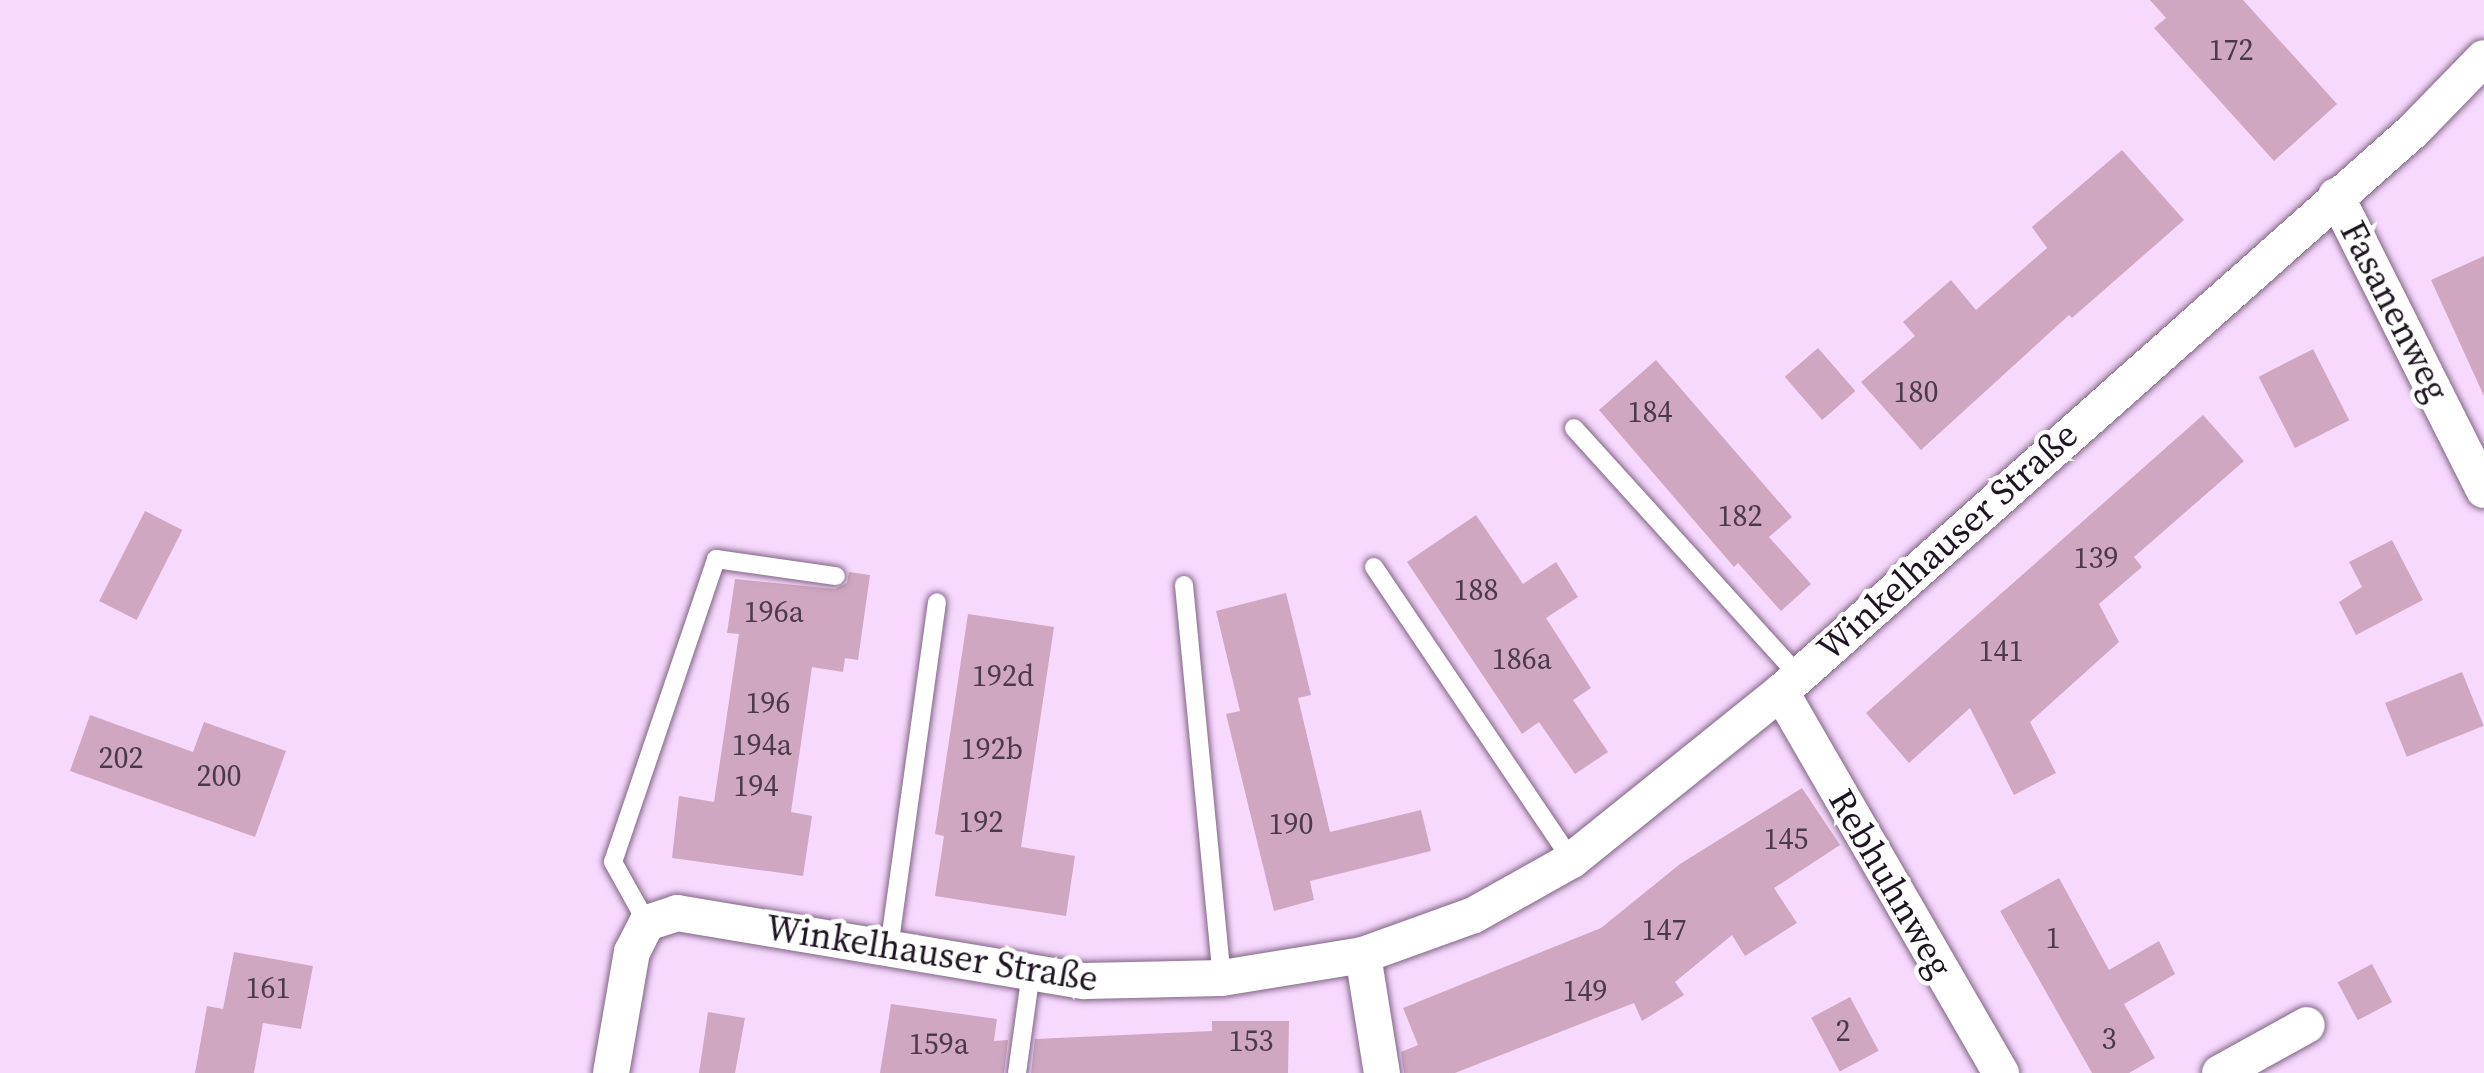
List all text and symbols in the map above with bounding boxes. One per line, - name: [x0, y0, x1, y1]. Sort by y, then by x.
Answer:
- house number: 172: [2209, 32, 2253, 68]
- street label: Fasanenweg: [2331, 214, 2459, 408]
- house number: 180: [1894, 374, 1938, 410]
- house number: 184: [1628, 394, 1672, 430]
- street label: Winkelhauser Straße: [1808, 413, 2086, 669]
- house number: 182: [1718, 498, 1762, 534]
- house number: 139: [2074, 540, 2118, 576]
- house number: 188: [1454, 572, 1498, 608]
- house number: 196a: [744, 594, 804, 630]
- house number: 141: [1979, 633, 2023, 669]
- house number: 186a: [1492, 641, 1552, 677]
- house number: 192d: [972, 658, 1034, 694]
- house number: 196: [746, 685, 790, 721]
- house number: 194a: [732, 727, 792, 763]
- house number: 192b: [961, 731, 1023, 767]
- house number: 202: [99, 740, 143, 776]
- house number: 200: [197, 758, 241, 794]
- house number: 194: [734, 768, 778, 804]
- street label: Rebhuhnweg: [1820, 781, 1962, 985]
- house number: 192: [959, 804, 1003, 840]
- house number: 190: [1269, 806, 1313, 842]
- house number: 145: [1764, 821, 1808, 857]
- street label: Winkelhauser Straße: [763, 905, 1101, 1001]
- house number: 147: [1642, 912, 1686, 948]
- house number: 1: [2046, 920, 2060, 956]
- house number: 161: [246, 970, 290, 1006]
- house number: 149: [1563, 973, 1607, 1009]
- house number: 2: [1836, 1013, 1850, 1049]
- house number: 3: [2102, 1021, 2116, 1057]
- house number: 153: [1229, 1023, 1273, 1059]
- house number: 159a: [909, 1026, 969, 1062]

